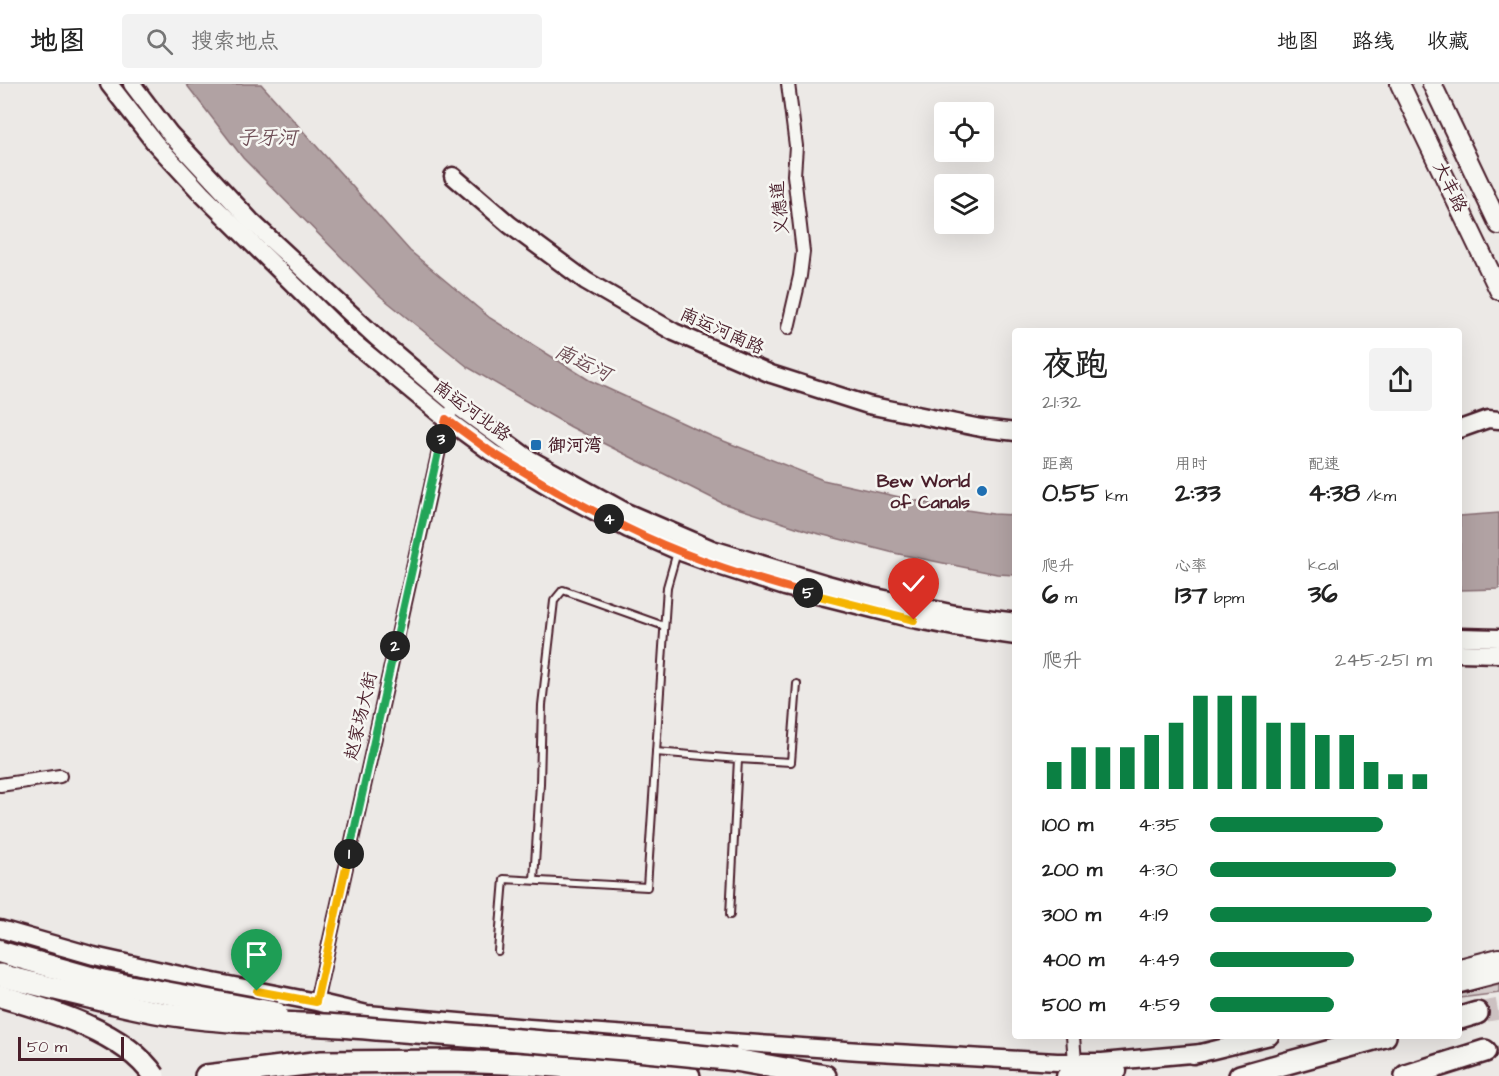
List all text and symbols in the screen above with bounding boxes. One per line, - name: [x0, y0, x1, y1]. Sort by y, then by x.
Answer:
- search box: [122, 14, 542, 68]
- text: 地图: [30, 22, 86, 61]
- icon: search: [143, 25, 176, 58]
- text: 搜索地点: [191, 26, 279, 57]
- text: 地图: [1277, 27, 1319, 56]
- text: 路线: [1352, 27, 1394, 56]
- text: 收藏: [1427, 27, 1469, 56]
- map controls: [934, 102, 994, 234]
- button: locate: [934, 102, 994, 162]
- water label: 子牙河: [237, 124, 300, 152]
- street label: 大丰路: [1427, 157, 1473, 217]
- button: layers: [934, 174, 994, 234]
- street label: 义德道: [765, 180, 795, 236]
- street label: 南运河南路: [676, 301, 768, 361]
- water label: 南运河: [550, 337, 619, 390]
- text: 夜跑: [1042, 342, 1108, 388]
- button: share: [1369, 348, 1432, 411]
- street label: 南运河北路: [428, 374, 516, 448]
- text: 21:32: [1042, 388, 1081, 416]
- pin: 3: [426, 424, 456, 454]
- text: 3: [437, 428, 445, 450]
- place label: 御河湾: [548, 433, 602, 458]
- marker: 御河湾: [529, 438, 543, 452]
- text: 距离: [1042, 453, 1074, 475]
- text: 用时: [1175, 453, 1207, 475]
- text: 配速: [1308, 453, 1340, 475]
- place label: Bew World of Canals: [877, 469, 971, 515]
- text: 0.55: [1042, 475, 1099, 511]
- text: 2:33: [1175, 475, 1221, 511]
- text: 4:38: [1308, 475, 1360, 511]
- marker: Bew World of Canals: [975, 484, 989, 498]
- text: km: [1099, 485, 1128, 507]
- text: /km: [1360, 485, 1396, 507]
- pin: 4: [594, 504, 624, 534]
- text: 4: [604, 508, 614, 530]
- text: kcal: [1308, 554, 1339, 576]
- text: 爬升: [1042, 555, 1074, 577]
- text: 心率: [1175, 555, 1207, 577]
- pin: [888, 558, 939, 620]
- icon: check: [897, 567, 930, 600]
- text: 36: [1308, 576, 1338, 612]
- text: 6: [1042, 577, 1058, 613]
- text: 137: [1175, 577, 1208, 613]
- pin: 5: [793, 578, 823, 608]
- text: 5: [802, 582, 814, 604]
- text: m: [1058, 587, 1077, 609]
- text: bpm: [1208, 587, 1244, 609]
- pin: 2: [380, 631, 410, 661]
- text: 2: [390, 635, 400, 657]
- text: 245–251 m: [1335, 646, 1432, 674]
- text: 爬升: [1042, 647, 1082, 675]
- street label: 赵家场大街: [339, 669, 383, 763]
- text: 100 m: [1042, 811, 1093, 839]
- text: 4:35: [1138, 811, 1179, 839]
- pin: 1: [334, 839, 364, 869]
- text: 1: [348, 843, 350, 865]
- text: 200 m: [1042, 856, 1102, 884]
- text: 4:30: [1138, 856, 1178, 884]
- text: 300 m: [1042, 901, 1101, 929]
- text: 4:19: [1138, 901, 1169, 929]
- pin: [231, 929, 282, 991]
- icon: arrive: [240, 938, 273, 971]
- text: 400 m: [1042, 946, 1104, 974]
- text: 4:49: [1138, 946, 1180, 974]
- text: 500 m: [1042, 991, 1105, 1019]
- text: 4:59: [1138, 991, 1181, 1019]
- scale bar: [18, 1034, 124, 1062]
- text: 50 m: [27, 1036, 67, 1058]

